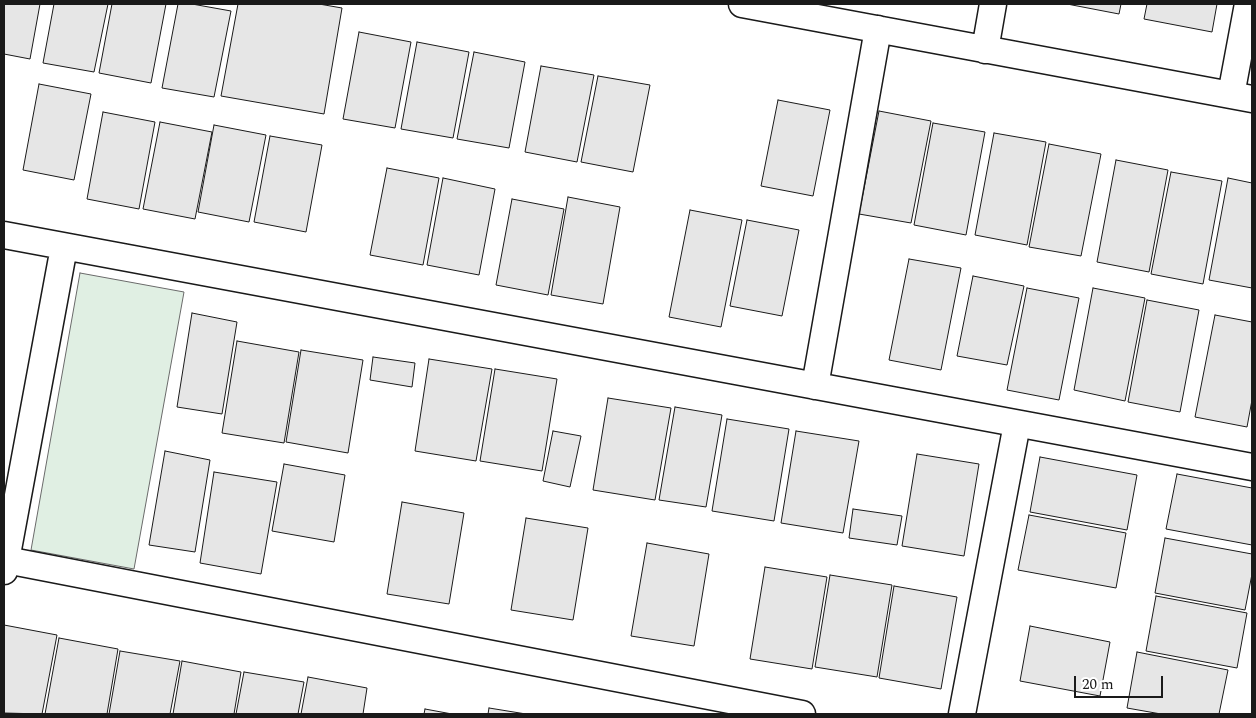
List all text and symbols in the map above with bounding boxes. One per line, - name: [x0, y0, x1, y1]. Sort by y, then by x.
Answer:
- scale bar: [1076, 666, 1165, 698]
- text: 20 m: [1082, 673, 1114, 696]

